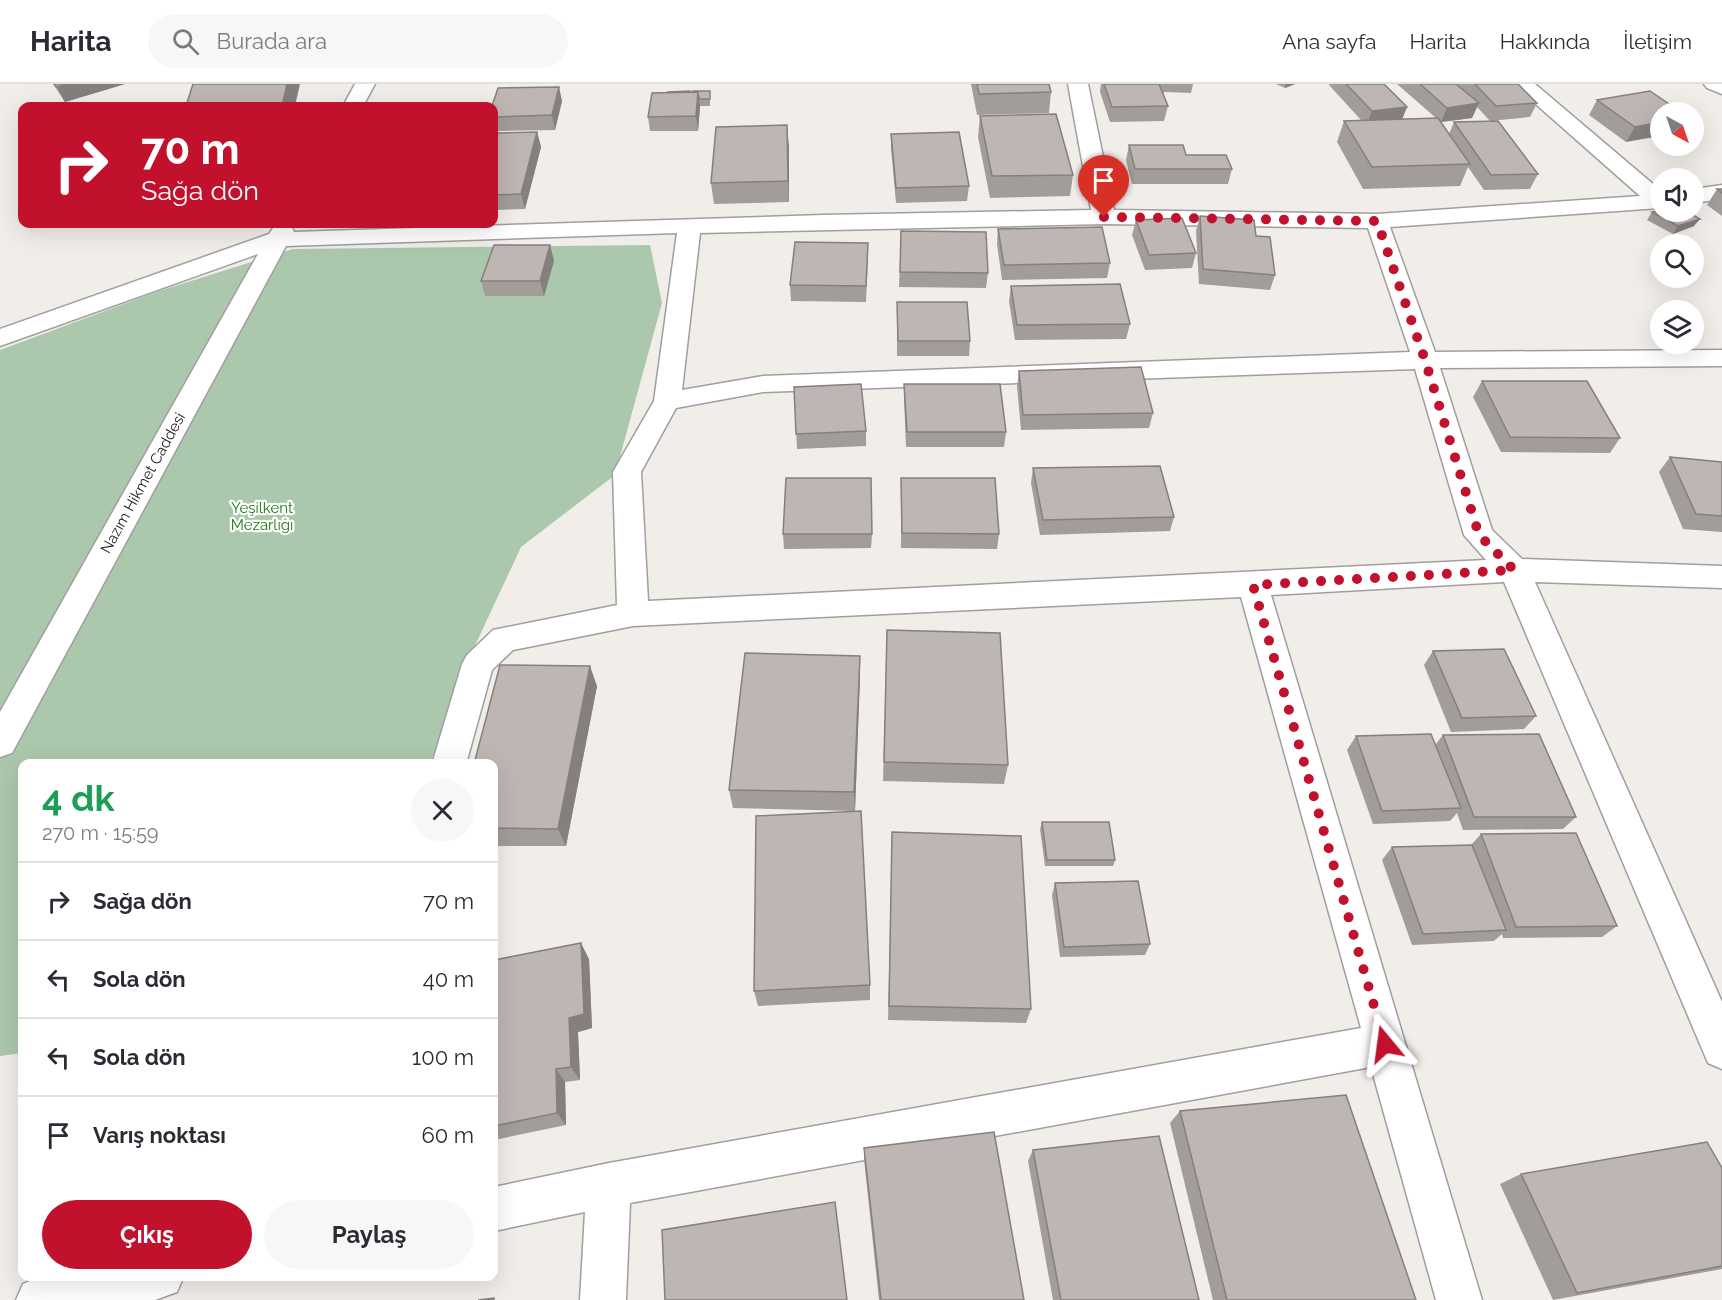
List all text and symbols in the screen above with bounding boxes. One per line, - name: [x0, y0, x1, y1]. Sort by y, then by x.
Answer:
- search box: [148, 14, 568, 68]
- text: Harita: [30, 25, 112, 58]
- icon: search: [169, 25, 202, 58]
- text: Burada ara: [217, 28, 327, 54]
- text: Ana sayfa: [1282, 29, 1377, 54]
- text: Harita: [1410, 29, 1467, 54]
- text: Hakkında: [1500, 29, 1590, 54]
- text: İletişim: [1623, 29, 1692, 54]
- north arrow: [1650, 102, 1704, 156]
- map controls: [1650, 102, 1704, 354]
- text: 70 m: [141, 125, 240, 174]
- icon: right: [42, 126, 120, 204]
- pin: [1078, 155, 1129, 217]
- icon: arrive: [1087, 164, 1120, 197]
- button: sound: [1650, 168, 1704, 222]
- text: Sağa dön: [141, 175, 259, 206]
- button: search: [1650, 234, 1704, 288]
- button: layers: [1650, 300, 1704, 354]
- street label: Nazım Hikmet Caddesi: [97, 410, 189, 556]
- park label: Yeşilkent Mezarlığı: [231, 499, 293, 534]
- text: 4 dk: [42, 777, 115, 819]
- button: close: [411, 779, 474, 842]
- text: 270 m · 15:59: [42, 821, 159, 845]
- icon: right: [42, 885, 75, 918]
- text: Sağa dön: [93, 888, 192, 914]
- text: 70 m: [423, 888, 474, 914]
- icon: left: [42, 963, 75, 996]
- text: Sola dön: [93, 966, 186, 992]
- text: 40 m: [423, 966, 474, 992]
- position arrow: [1353, 1012, 1417, 1076]
- icon: left: [42, 1041, 75, 1074]
- text: Sola dön: [93, 1044, 186, 1070]
- text: 100 m: [412, 1044, 474, 1070]
- icon: arrive: [42, 1119, 75, 1152]
- text: Varış noktası: [93, 1122, 226, 1148]
- text: 60 m: [421, 1122, 474, 1148]
- button: Çıkış: [42, 1200, 252, 1269]
- button: Paylaş: [264, 1200, 474, 1269]

